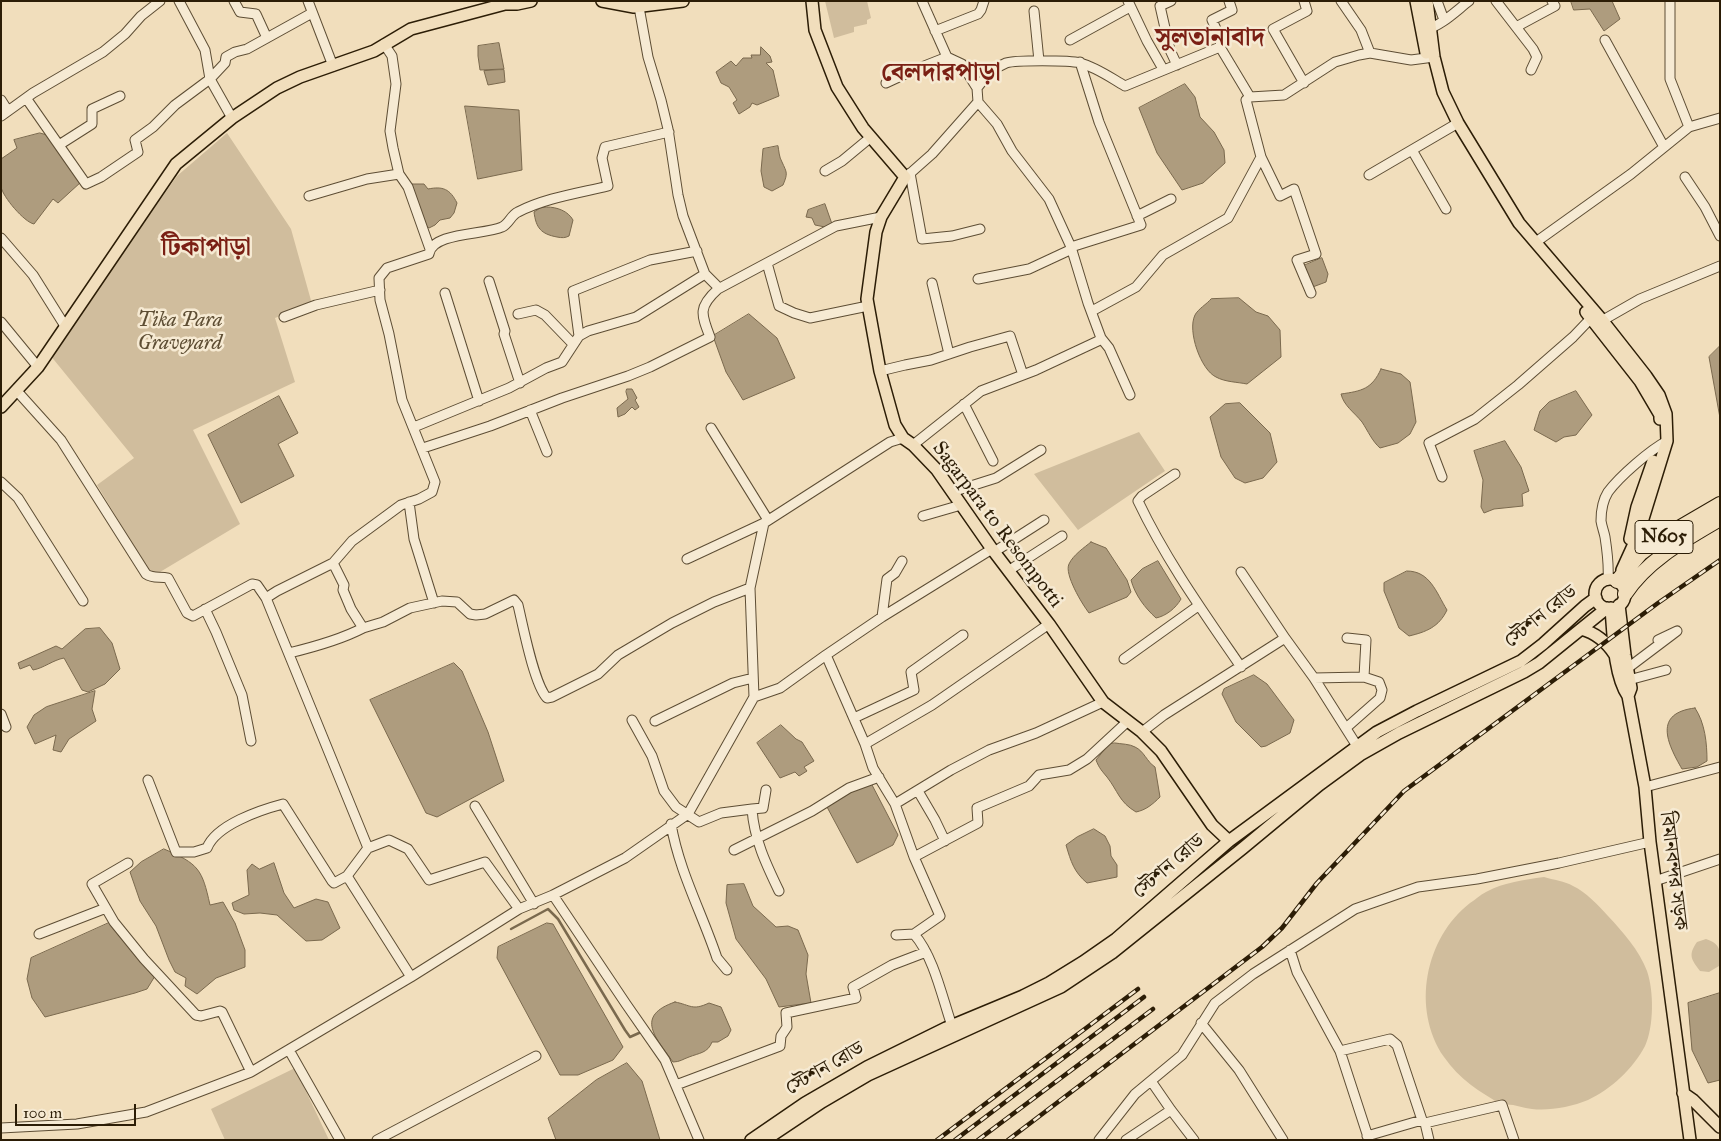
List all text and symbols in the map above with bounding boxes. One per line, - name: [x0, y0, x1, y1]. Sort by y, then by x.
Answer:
- district label: সুলতানাবাদ: [1155, 24, 1265, 54]
- district label: বেলদারপাড়া: [881, 59, 1001, 89]
- district label: টিকাপাড়া: [161, 234, 251, 264]
- park label: Tika Para Graveyard: [137, 309, 223, 356]
- street label: Sagarpara to Resompotti: [927, 437, 1067, 613]
- road number: N605: [1635, 520, 1693, 554]
- street label: স্টেশন রোড: [1500, 580, 1582, 654]
- street label: বিমানবন্দর সড়ক: [1654, 811, 1692, 931]
- street label: স্টেশন রোড: [1128, 830, 1210, 904]
- street label: স্টেশন রোড: [781, 1037, 869, 1101]
- scale bar: [18, 1094, 139, 1126]
- text: 100 m: [23, 1104, 62, 1122]

